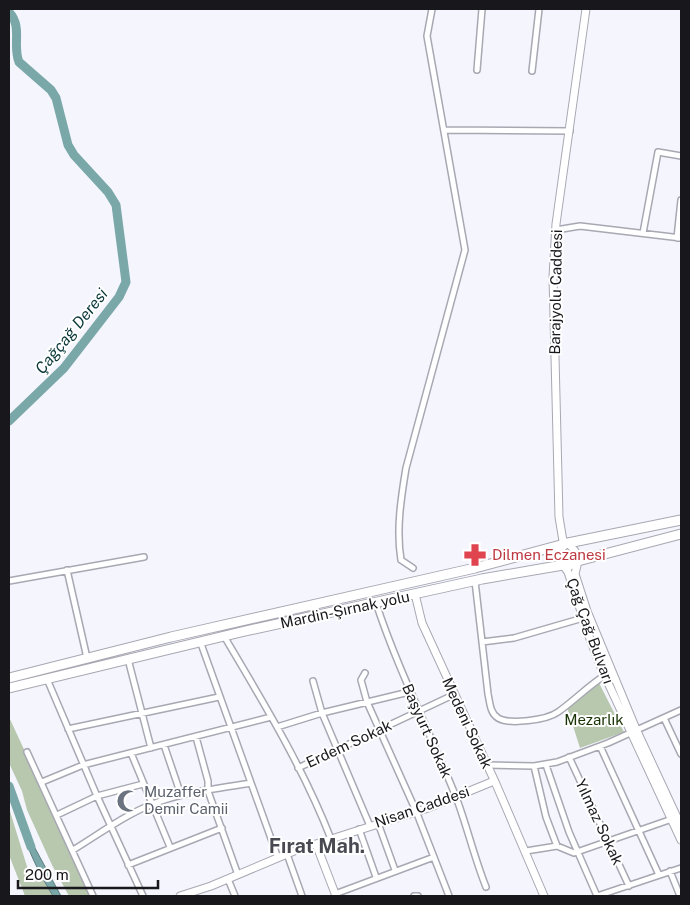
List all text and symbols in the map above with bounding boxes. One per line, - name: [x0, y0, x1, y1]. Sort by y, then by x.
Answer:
- street label: Barajyolu Caddesi: [546, 229, 565, 355]
- water label: Çağçağ Deresi: [31, 285, 112, 378]
- pharmacy icon: Dilmen Eczanesi: [462, 542, 488, 568]
- place label: Dilmen Eczanesi: [492, 546, 606, 563]
- street label: Çağ Çağ Bulvarı: [563, 576, 617, 686]
- street label: Mardin-Şırnak yolu: [279, 587, 411, 632]
- street label: Medeni Sokak: [439, 675, 496, 771]
- street label: Başyurt Sokak: [399, 681, 456, 781]
- park label: Mezarlık: [564, 711, 624, 728]
- street label: Erdem Sokak: [303, 716, 394, 771]
- street label: Yılmaz Sokak: [572, 776, 627, 867]
- street label: Nisan Caddesi: [372, 782, 472, 831]
- place label: Muzaffer Demir Camii: [144, 783, 228, 817]
- mosque icon: Muzaffer Demir Camii: [115, 788, 141, 814]
- district label: Fırat Mah.: [269, 834, 365, 858]
- scale bar: [18, 858, 158, 890]
- text: 200 m: [25, 866, 69, 883]

